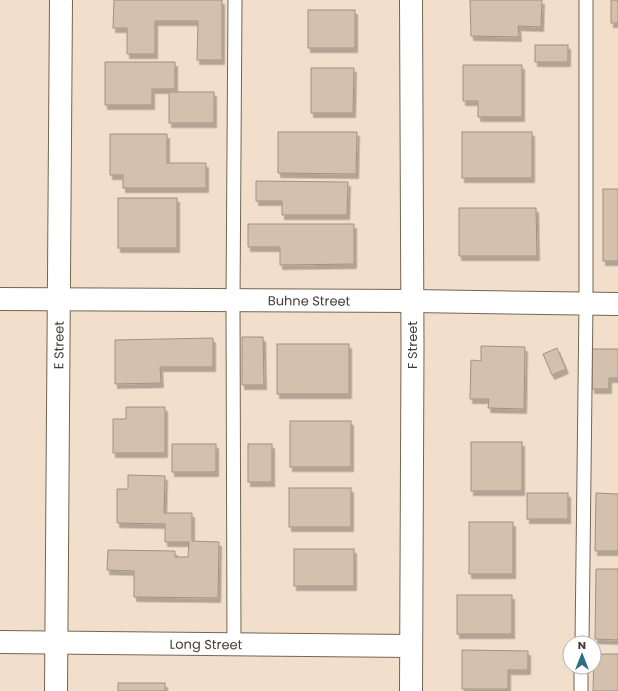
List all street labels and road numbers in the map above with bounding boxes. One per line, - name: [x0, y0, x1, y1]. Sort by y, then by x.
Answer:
- street label: Buhne Street: [268, 291, 351, 311]
- street label: E Street: [49, 321, 69, 369]
- street label: F Street: [403, 321, 422, 369]
- street label: Long Street: [170, 635, 243, 654]

